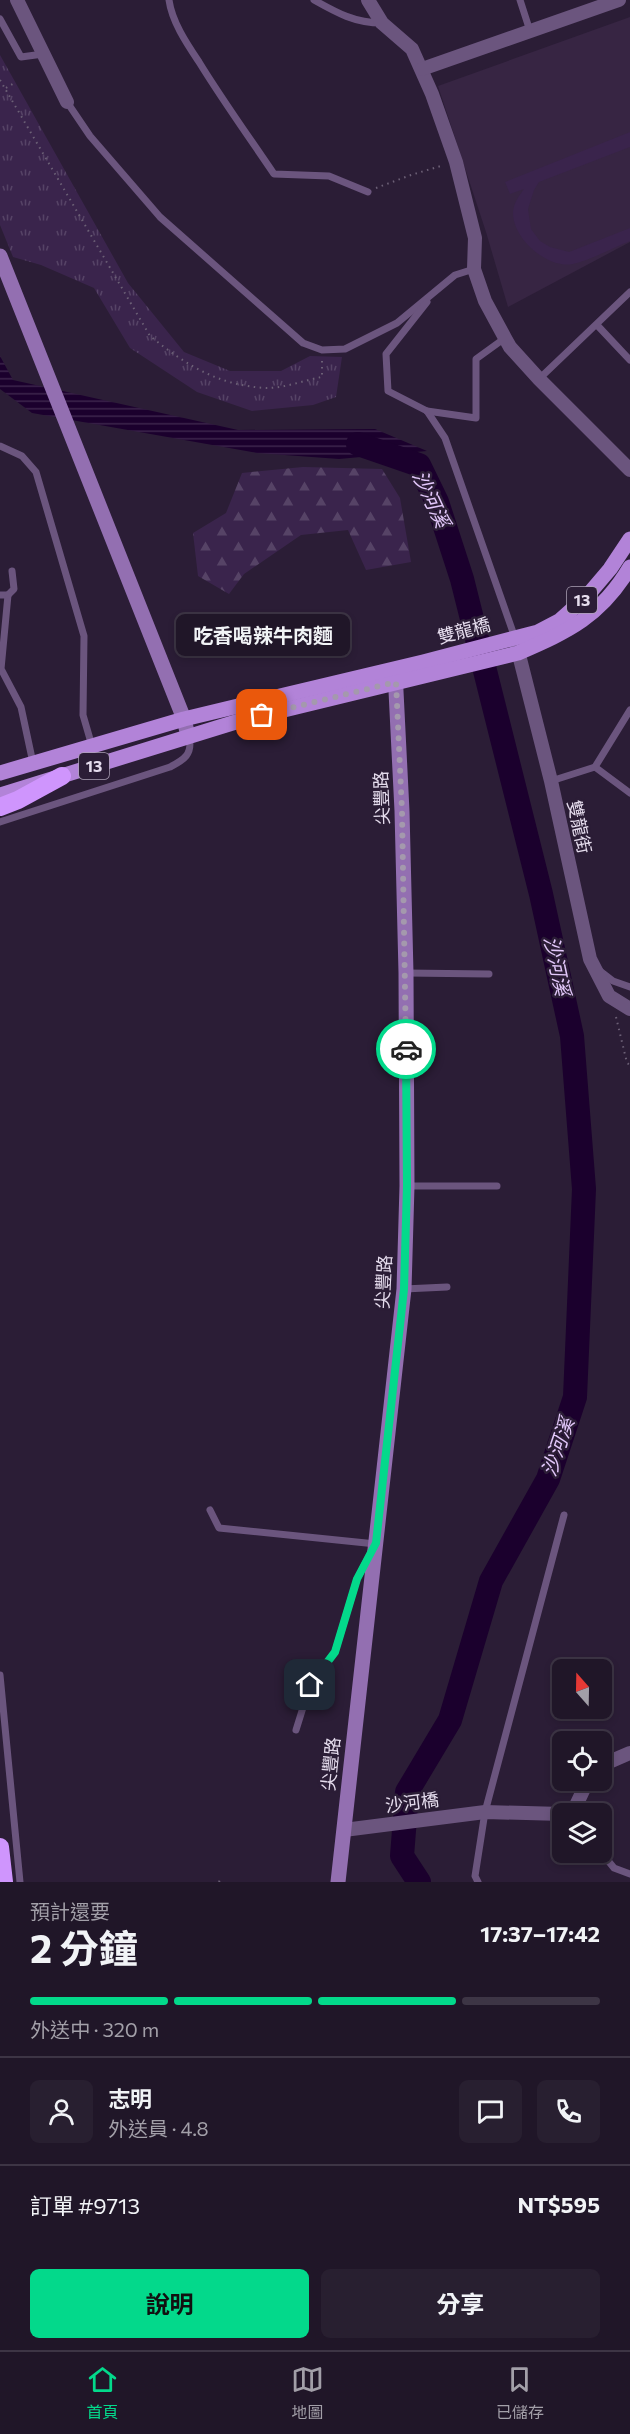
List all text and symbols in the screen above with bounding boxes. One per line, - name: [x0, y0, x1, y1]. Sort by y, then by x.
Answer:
- water label: 沙河溪: [408, 466, 457, 534]
- road number: 13: [567, 587, 597, 613]
- street label: 雙龍橋: [435, 612, 493, 648]
- callout: 吃香喝辣牛肉麵: [175, 613, 349, 655]
- text: 吃香喝辣牛肉麵: [193, 623, 333, 647]
- pin: [236, 689, 287, 740]
- icon: bag: [245, 698, 278, 731]
- road number: 13: [79, 753, 109, 779]
- street label: 尖豐路: [369, 771, 393, 825]
- street label: 雙龍街: [564, 798, 596, 855]
- water label: 沙河溪: [540, 934, 577, 1001]
- courier: [376, 1019, 436, 1079]
- icon: car: [390, 1033, 423, 1066]
- street label: 尖豐路: [371, 1254, 395, 1309]
- water label: 沙河溪: [536, 1412, 579, 1479]
- pin: [284, 1659, 335, 1710]
- north arrow: [552, 1659, 612, 1719]
- map controls: [552, 1659, 612, 1863]
- icon: home: [293, 1668, 326, 1701]
- button: locate: [552, 1731, 612, 1791]
- street label: 尖豐路: [316, 1736, 344, 1792]
- street label: 沙河橋: [384, 1788, 440, 1816]
- button: layers: [552, 1803, 612, 1863]
- text: 預計還要: [30, 1899, 110, 1923]
- text: 17:37–17:42: [480, 1920, 600, 1947]
- text: 2 分鐘: [30, 1923, 138, 1971]
- text: 外送中 · 320 m: [30, 2017, 159, 2041]
- button: person: [30, 2080, 93, 2143]
- button: chat: [459, 2080, 522, 2143]
- button: phone: [537, 2080, 600, 2143]
- text: 志明: [108, 2085, 152, 2112]
- text: 外送員 · 4.8: [108, 2116, 209, 2140]
- text: NT$595: [517, 2191, 600, 2218]
- text: 訂單 #9713: [30, 2192, 140, 2219]
- button: 說明: [30, 2269, 309, 2338]
- button: 分享: [321, 2269, 600, 2338]
- tab: 首頁: [86, 2363, 119, 2423]
- tab: 地圖: [291, 2363, 324, 2423]
- tab: 已儲存: [496, 2363, 544, 2423]

